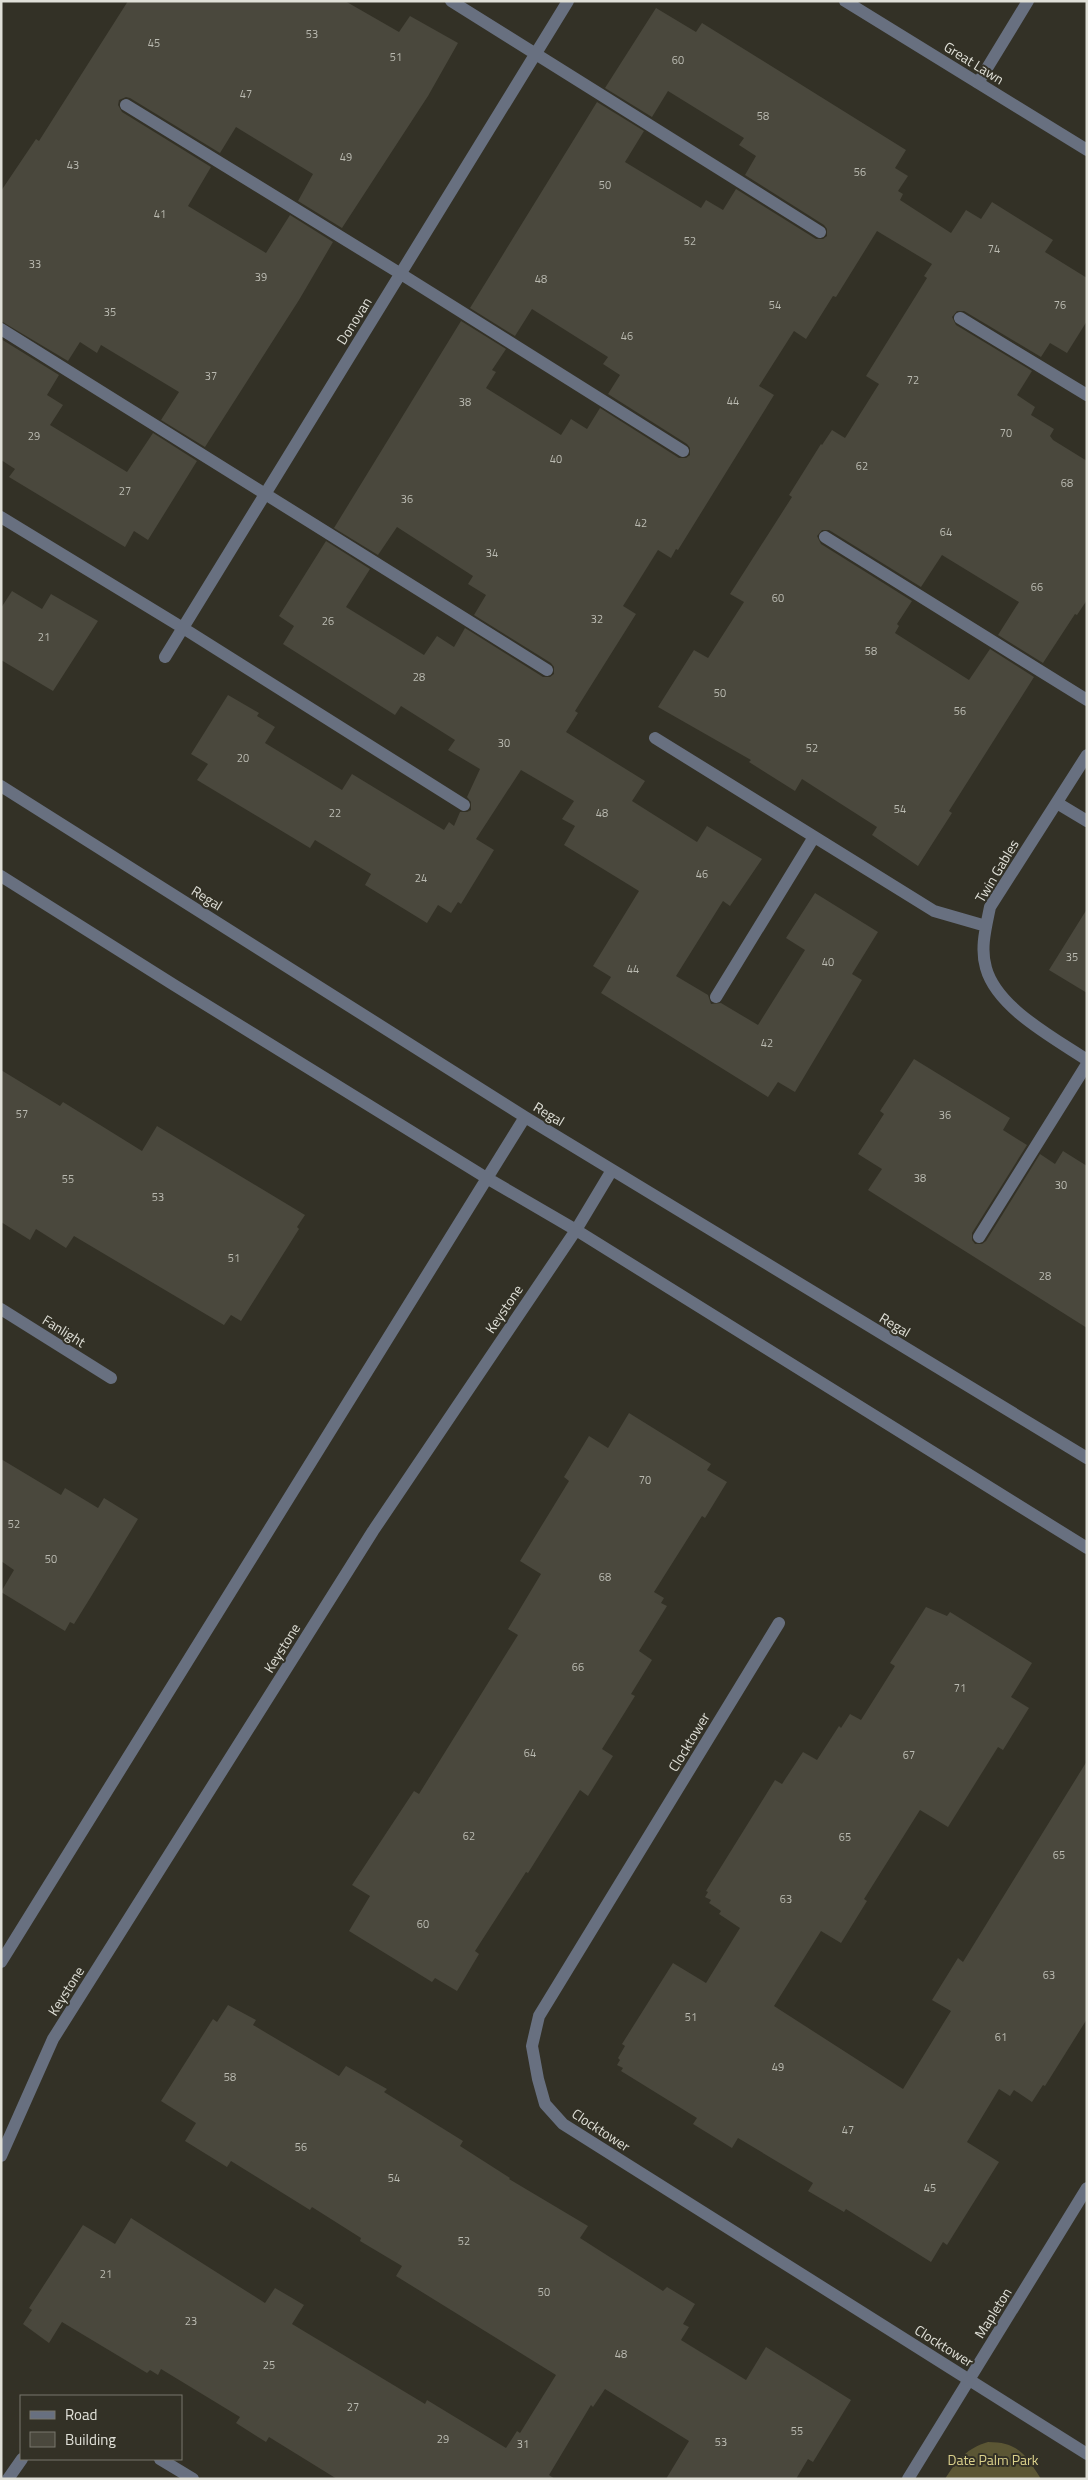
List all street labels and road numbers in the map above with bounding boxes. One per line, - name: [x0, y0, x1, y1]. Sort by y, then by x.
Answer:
- street label: Great Lawn: [940, 36, 1008, 89]
- street label: Donovan: [331, 293, 376, 349]
- street label: Twin Gables: [969, 835, 1024, 906]
- street label: Regal: [188, 880, 227, 915]
- street label: Regal: [530, 1096, 569, 1131]
- street label: Keystone: [480, 1280, 528, 1337]
- street label: Regal: [876, 1307, 915, 1342]
- street label: Fanlight: [39, 1309, 90, 1352]
- street label: Keystone: [258, 1619, 305, 1677]
- street label: Clocktower: [663, 1708, 715, 1775]
- street label: Keystone: [42, 1962, 89, 2020]
- street label: Clocktower: [568, 2103, 635, 2156]
- street label: Mapleton: [969, 2283, 1016, 2342]
- street label: Clocktower: [911, 2319, 978, 2372]

